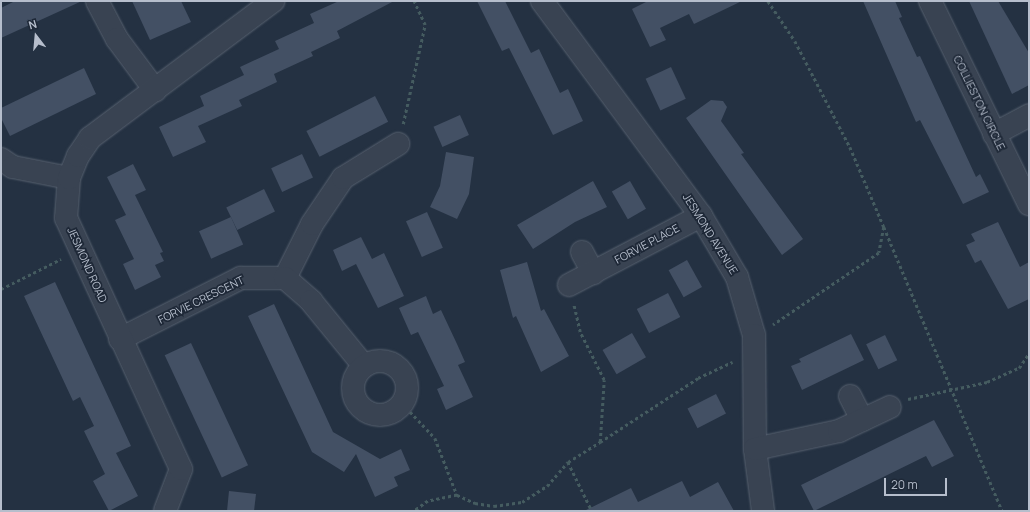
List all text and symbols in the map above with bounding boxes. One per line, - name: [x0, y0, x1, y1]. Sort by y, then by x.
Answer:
- north arrow: [16, 16, 56, 56]
- text: N: [27, 16, 38, 32]
- street label: COLLIESTON CIRCLE: [950, 54, 1008, 152]
- street label: JESMOND AVENUE: [680, 191, 740, 277]
- street label: FORVIE PLACE: [612, 221, 682, 267]
- street label: JESMOND ROAD: [64, 225, 110, 305]
- street label: FORVIE CRESCENT: [156, 273, 246, 327]
- scale bar: [886, 470, 949, 496]
- text: 20 m: [891, 476, 918, 493]

